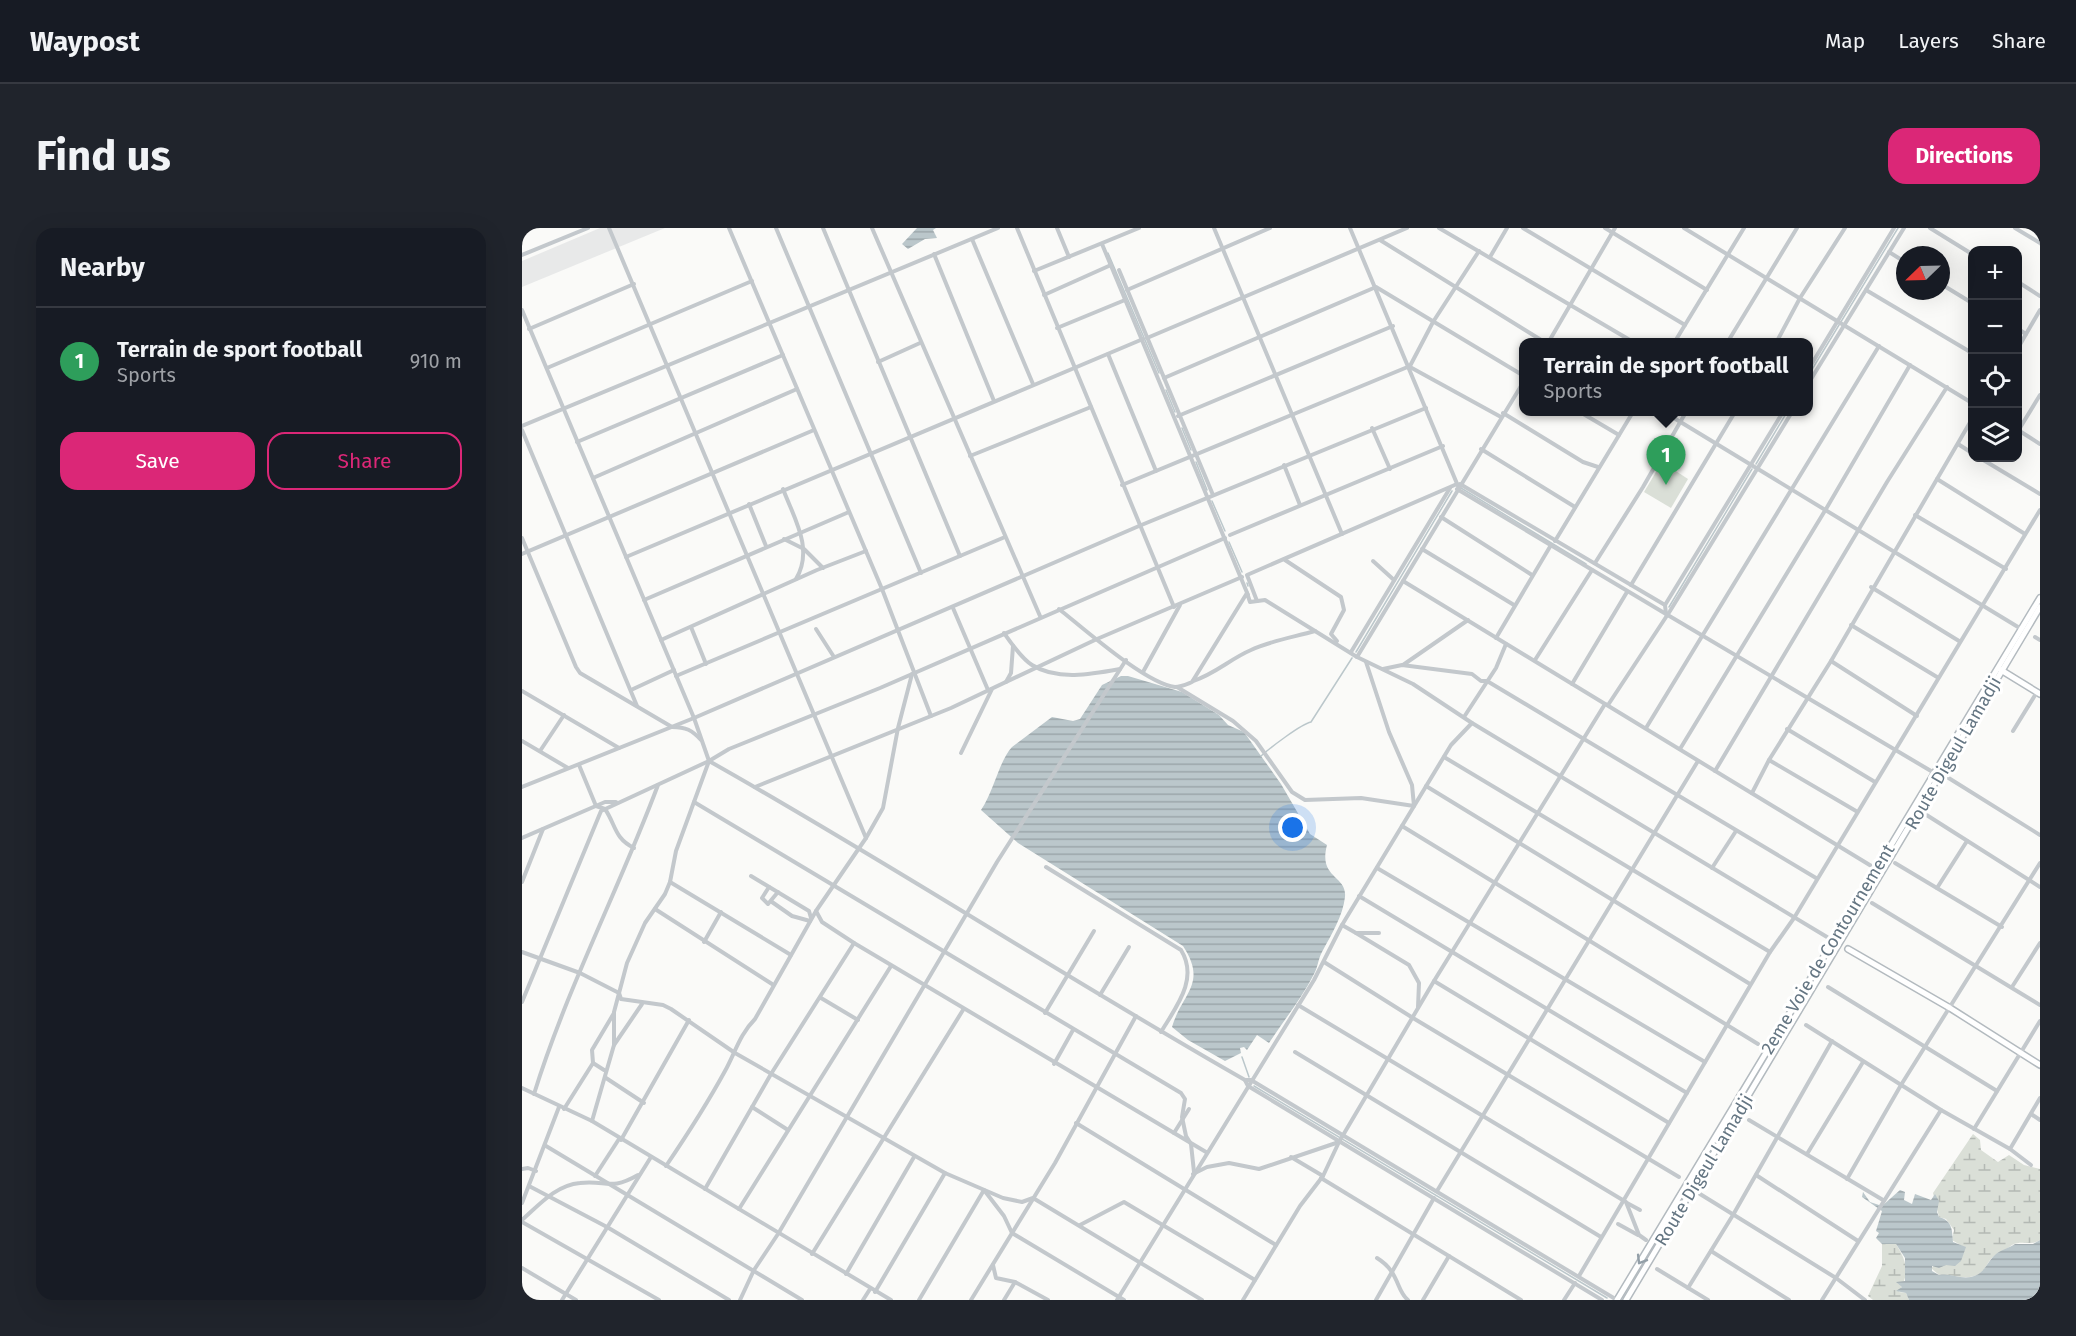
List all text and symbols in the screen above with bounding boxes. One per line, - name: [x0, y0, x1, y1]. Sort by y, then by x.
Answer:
- text: Waypost: [30, 25, 140, 58]
- text: Map: [1825, 28, 1865, 54]
- text: Layers: [1898, 28, 1959, 54]
- text: Share: [1992, 28, 2046, 54]
- button: Directions: [1888, 128, 2040, 184]
- text: Find us: [36, 131, 171, 181]
- north arrow: [1896, 246, 1950, 300]
- map controls: [1968, 246, 2022, 462]
- button: +: [1968, 246, 2022, 300]
- text: Nearby: [60, 252, 145, 283]
- button: −: [1968, 300, 2022, 354]
- text: Terrain de sport football: [117, 336, 362, 363]
- popup: [1519, 338, 1813, 416]
- text: 1: [75, 349, 84, 373]
- text: 910 m: [410, 349, 462, 373]
- text: Terrain de sport football: [1543, 352, 1789, 379]
- button: locate: [1968, 354, 2022, 408]
- text: Sports: [117, 363, 176, 387]
- text: Sports: [1543, 379, 1602, 403]
- button: layers: [1968, 408, 2022, 462]
- button: Save: [60, 432, 255, 490]
- button: Share: [267, 432, 462, 490]
- pin: 1: [1646, 436, 1686, 485]
- street label: Route Digeul Lamadji: [1900, 673, 2006, 833]
- your location: [1278, 813, 1307, 842]
- street label: 2eme Voie de Contournement: [1757, 840, 1900, 1058]
- street label: Route Digeul Lamadji: [1650, 1090, 1758, 1250]
- one-way arrow: [1637, 1254, 1649, 1264]

